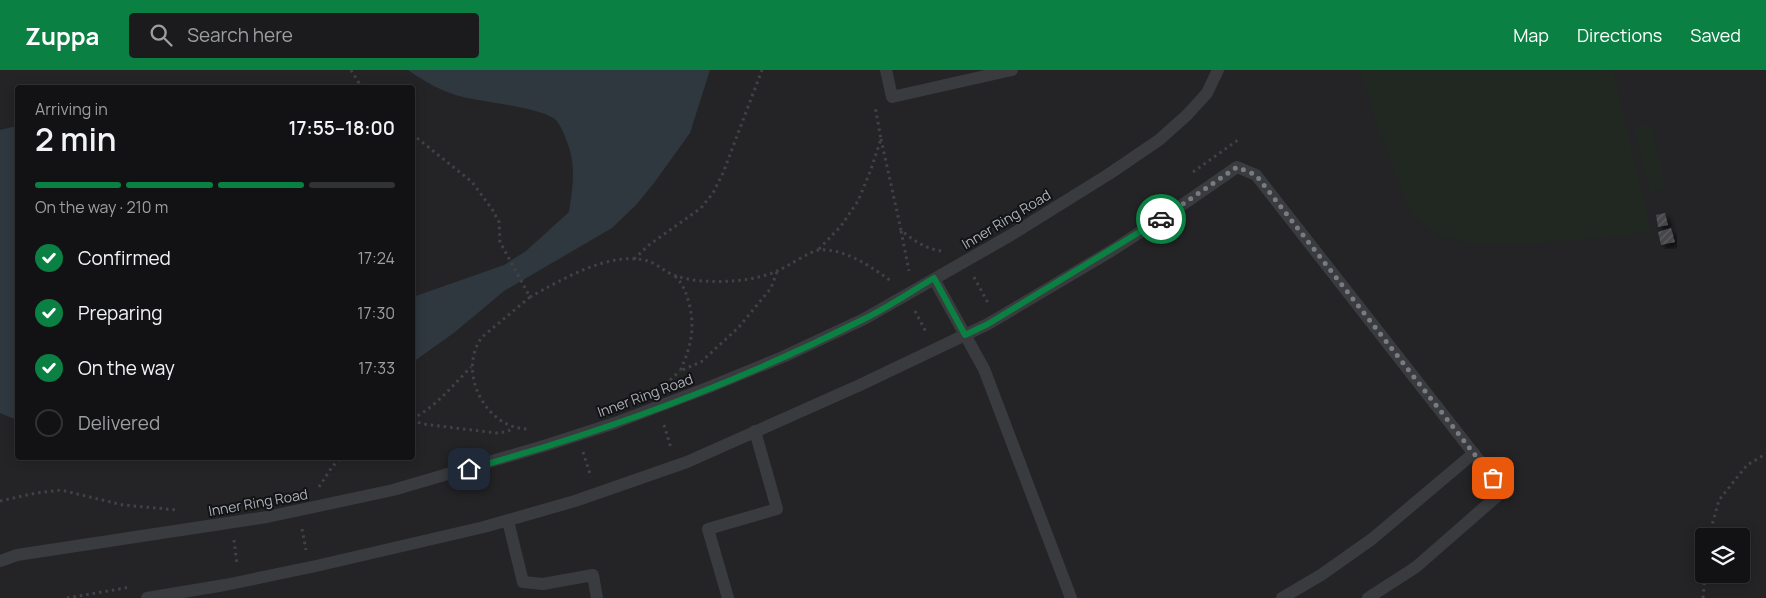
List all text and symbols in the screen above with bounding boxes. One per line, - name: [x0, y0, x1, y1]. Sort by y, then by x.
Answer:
- search box: [129, 13, 479, 58]
- text: Zuppa: [25, 19, 99, 52]
- icon: search: [147, 21, 175, 49]
- text: Search here: [187, 22, 293, 48]
- text: Map: [1513, 23, 1549, 47]
- text: Directions: [1577, 23, 1662, 47]
- text: Saved: [1690, 23, 1741, 47]
- text: Arriving in: [35, 98, 108, 120]
- text: 17:55–18:00: [288, 115, 395, 141]
- text: 2 min: [35, 117, 117, 161]
- street label: Inner Ring Road: [958, 185, 1054, 253]
- courier: [1136, 194, 1186, 244]
- text: On the way · 210 m: [35, 196, 168, 218]
- icon: car: [1147, 205, 1175, 233]
- icon: check: [35, 244, 63, 272]
- text: Confirmed: [78, 245, 171, 271]
- text: 17:24: [358, 247, 395, 269]
- icon: check: [35, 299, 63, 327]
- text: Preparing: [78, 300, 163, 326]
- text: 17:30: [357, 302, 395, 324]
- icon: check: [35, 354, 63, 382]
- text: On the way: [78, 355, 175, 381]
- text: 17:33: [358, 357, 395, 379]
- street label: Inner Ring Road: [594, 369, 696, 421]
- text: Delivered: [78, 410, 160, 436]
- pin: [448, 448, 490, 490]
- icon: home: [455, 455, 483, 483]
- pin: [1472, 457, 1514, 499]
- icon: bag: [1479, 464, 1507, 492]
- street label: Inner Ring Road: [207, 484, 309, 520]
- map controls: [1695, 528, 1750, 583]
- button: layers: [1695, 528, 1750, 583]

